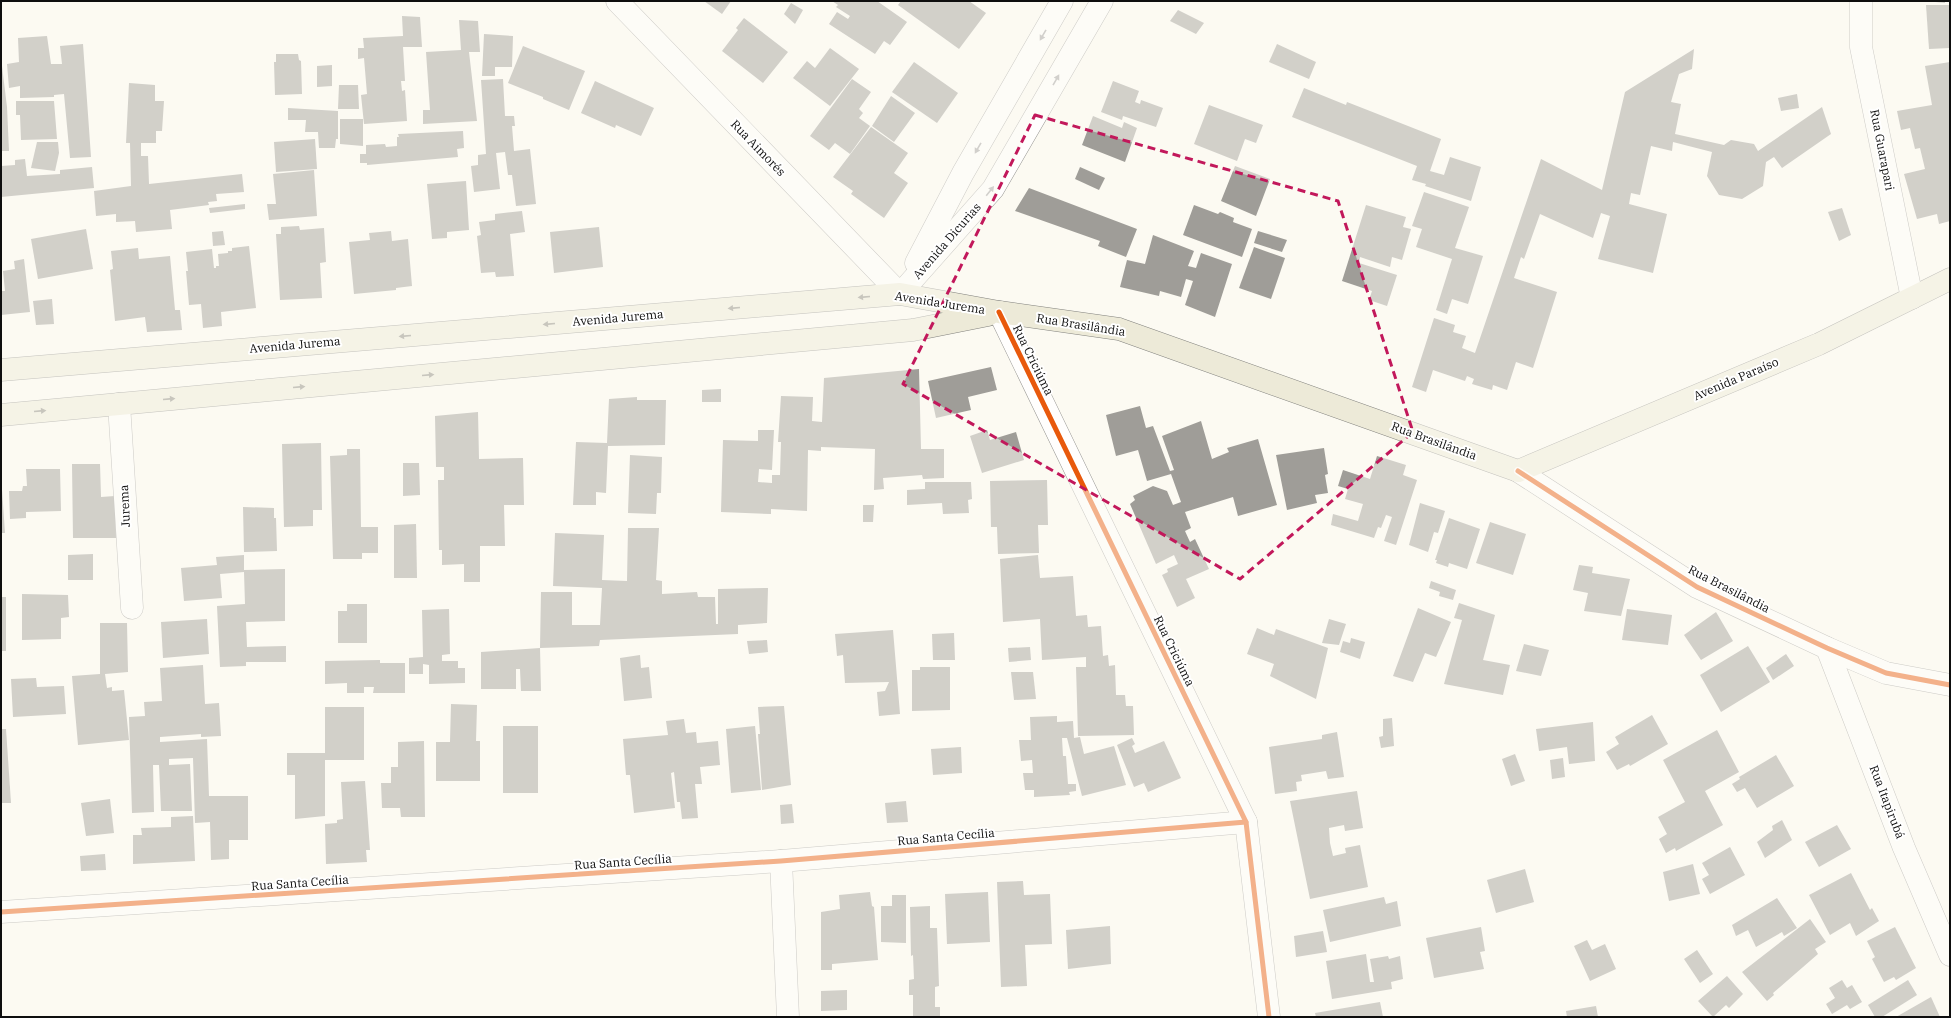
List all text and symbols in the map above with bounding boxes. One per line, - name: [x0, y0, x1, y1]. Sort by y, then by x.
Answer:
- one-way arrow: [1039, 29, 1046, 41]
- one-way arrow: [1053, 74, 1060, 86]
- street label: Rua Guarapari: [1867, 108, 1898, 192]
- street label: Rua Aimorés: [728, 116, 789, 179]
- one-way arrow: [974, 142, 981, 153]
- one-way arrow: [986, 186, 994, 197]
- street label: Avenida Dicurias: [909, 199, 984, 282]
- street label: Avenida Jurema: [894, 288, 987, 317]
- one-way arrow: [858, 294, 870, 301]
- one-way arrow: [728, 305, 740, 312]
- street label: Avenida Jurema: [572, 306, 665, 329]
- street label: Rua Brasilândia: [1036, 310, 1127, 339]
- one-way arrow: [543, 320, 555, 327]
- street label: Rua Criciúma: [1010, 322, 1057, 398]
- one-way arrow: [399, 332, 411, 339]
- street label: Avenida Jurema: [249, 333, 342, 356]
- street label: Avenida Paraíso: [1691, 354, 1781, 403]
- one-way arrow: [422, 372, 434, 378]
- one-way arrow: [293, 384, 305, 390]
- one-way arrow: [163, 396, 175, 402]
- one-way arrow: [34, 408, 46, 415]
- street label: Rua Brasilândia: [1389, 418, 1479, 463]
- street label: Jurema: [116, 484, 133, 528]
- street label: Rua Brasilândia: [1686, 561, 1773, 616]
- street label: Rua Criciúma: [1151, 613, 1198, 689]
- street label: Rua Itapirubá: [1867, 763, 1909, 841]
- street label: Rua Santa Cecília: [897, 825, 996, 848]
- street label: Rua Santa Cecília: [574, 851, 673, 872]
- street label: Rua Santa Cecília: [251, 872, 350, 893]

